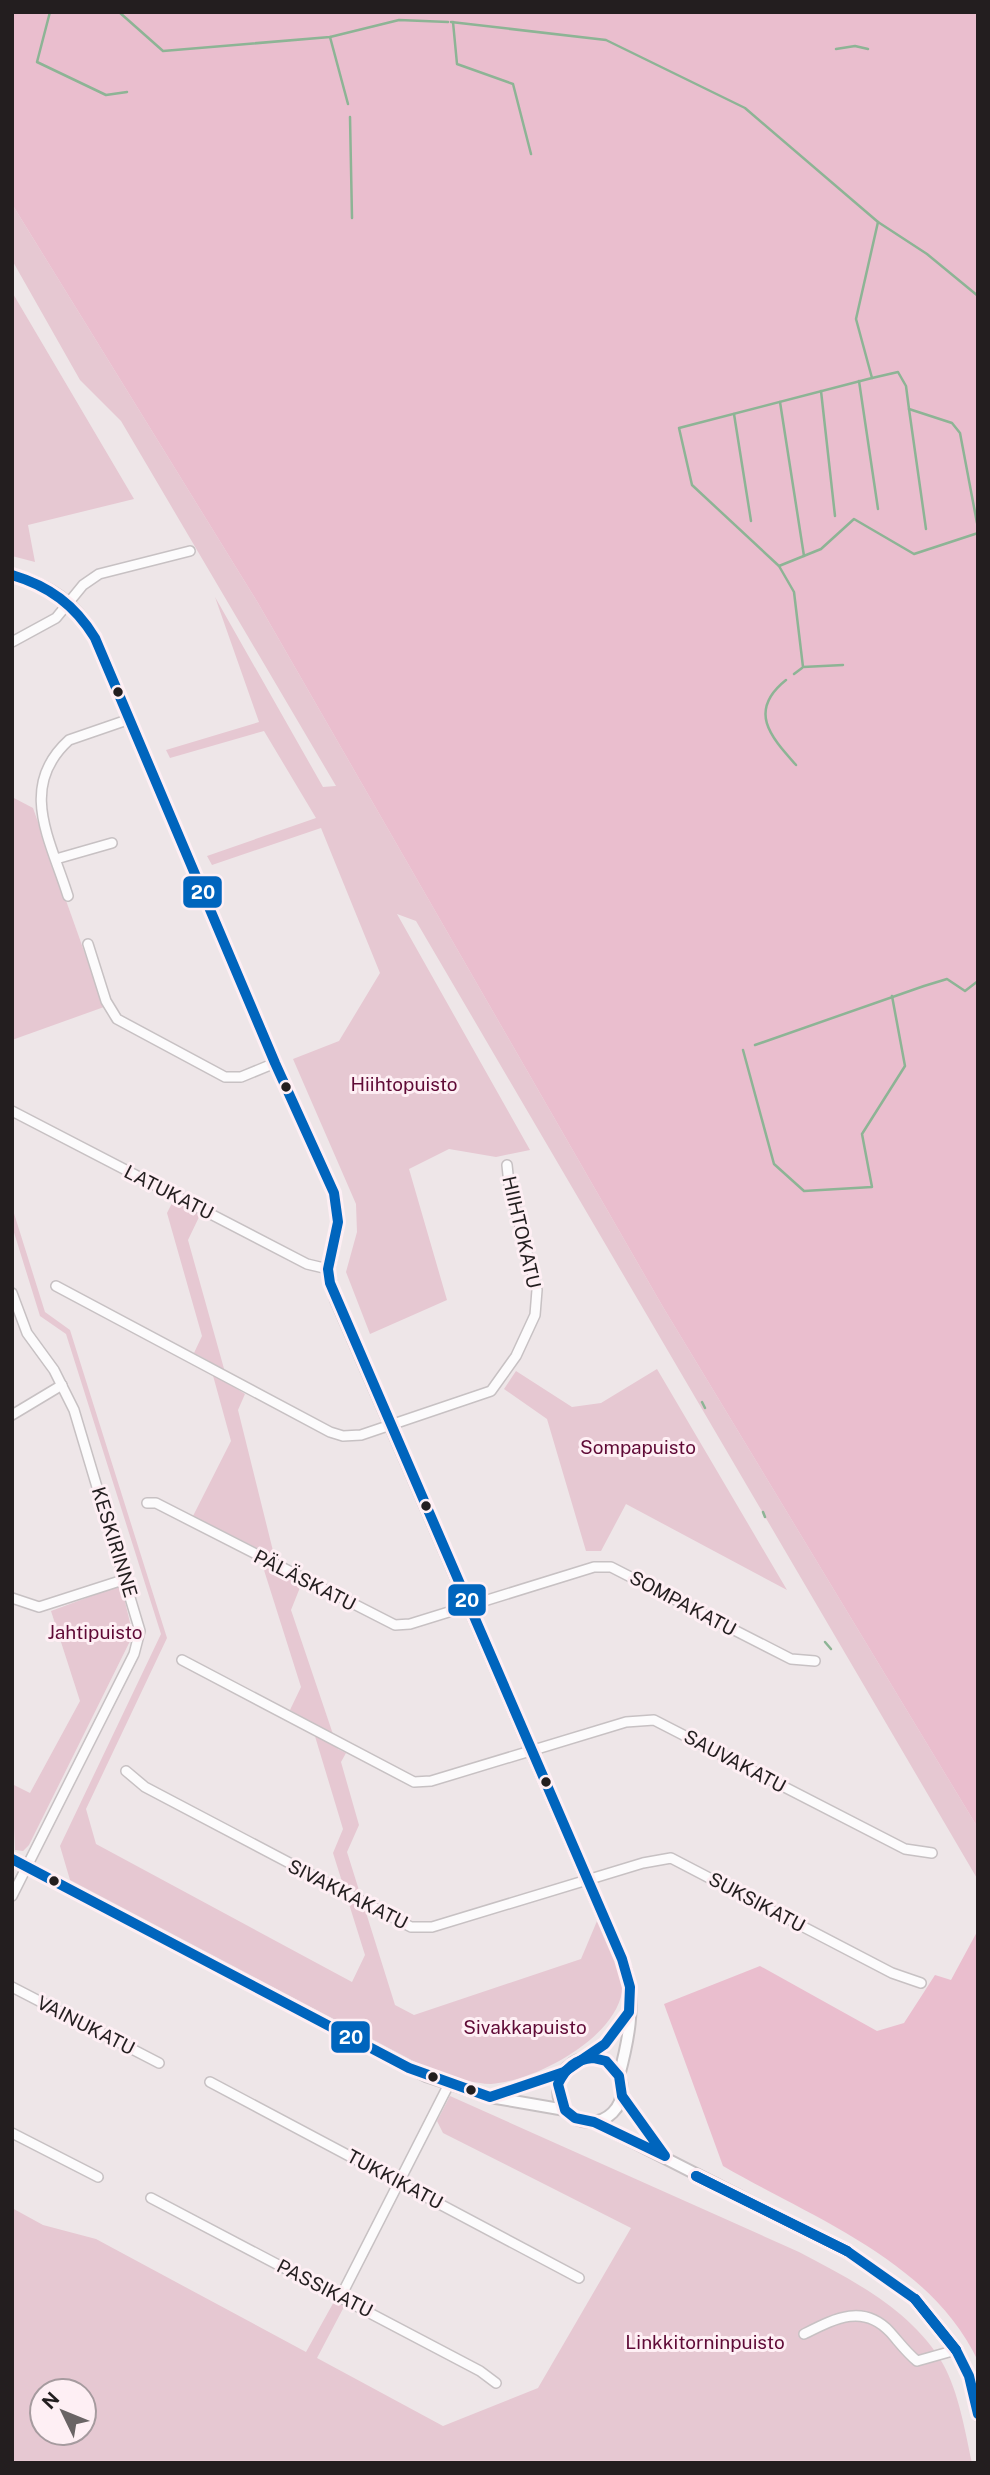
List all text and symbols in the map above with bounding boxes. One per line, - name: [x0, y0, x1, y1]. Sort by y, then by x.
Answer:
- unlabelled marker: [111, 685, 125, 699]
- line badge: 20: [182, 875, 223, 909]
- text: 20: [191, 881, 215, 903]
- park label: Hiihtopuisto: [350, 1073, 458, 1095]
- unlabelled marker: [279, 1080, 293, 1094]
- street label: LATUKATU: [121, 1160, 217, 1224]
- street label: HIIHTOKATU: [498, 1174, 546, 1290]
- park label: Sompapuisto: [580, 1436, 696, 1458]
- street label: KESKIRINNE: [88, 1484, 142, 1600]
- unlabelled marker: [419, 1499, 433, 1513]
- street label: PÄLÄSKATU: [250, 1545, 360, 1615]
- street label: SOMPAKATU: [626, 1566, 740, 1640]
- line badge: 20: [447, 1583, 487, 1617]
- text: 20: [455, 1589, 479, 1611]
- park label: Jahtipuisto: [47, 1621, 143, 1643]
- street label: SAUVAKATU: [680, 1725, 790, 1797]
- unlabelled marker: [539, 1775, 553, 1789]
- street label: SIVAKKAKATU: [284, 1854, 412, 1934]
- street label: SUKSIKATU: [705, 1867, 809, 1937]
- unlabelled marker: [47, 1874, 61, 1888]
- street label: VAINUKATU: [33, 1991, 139, 2059]
- park label: Sivakkapuisto: [463, 2016, 587, 2038]
- line badge: 20: [330, 2020, 371, 2054]
- text: 20: [339, 2026, 363, 2048]
- unlabelled marker: [426, 2070, 440, 2084]
- unlabelled marker: [464, 2083, 478, 2097]
- street label: TUKKIKATU: [343, 2145, 447, 2213]
- street label: PASSIKATU: [273, 2254, 377, 2322]
- park label: Linkkitorninpuisto: [625, 2331, 785, 2353]
- north arrow: [28, 2377, 98, 2447]
- text: N: [37, 2387, 64, 2413]

